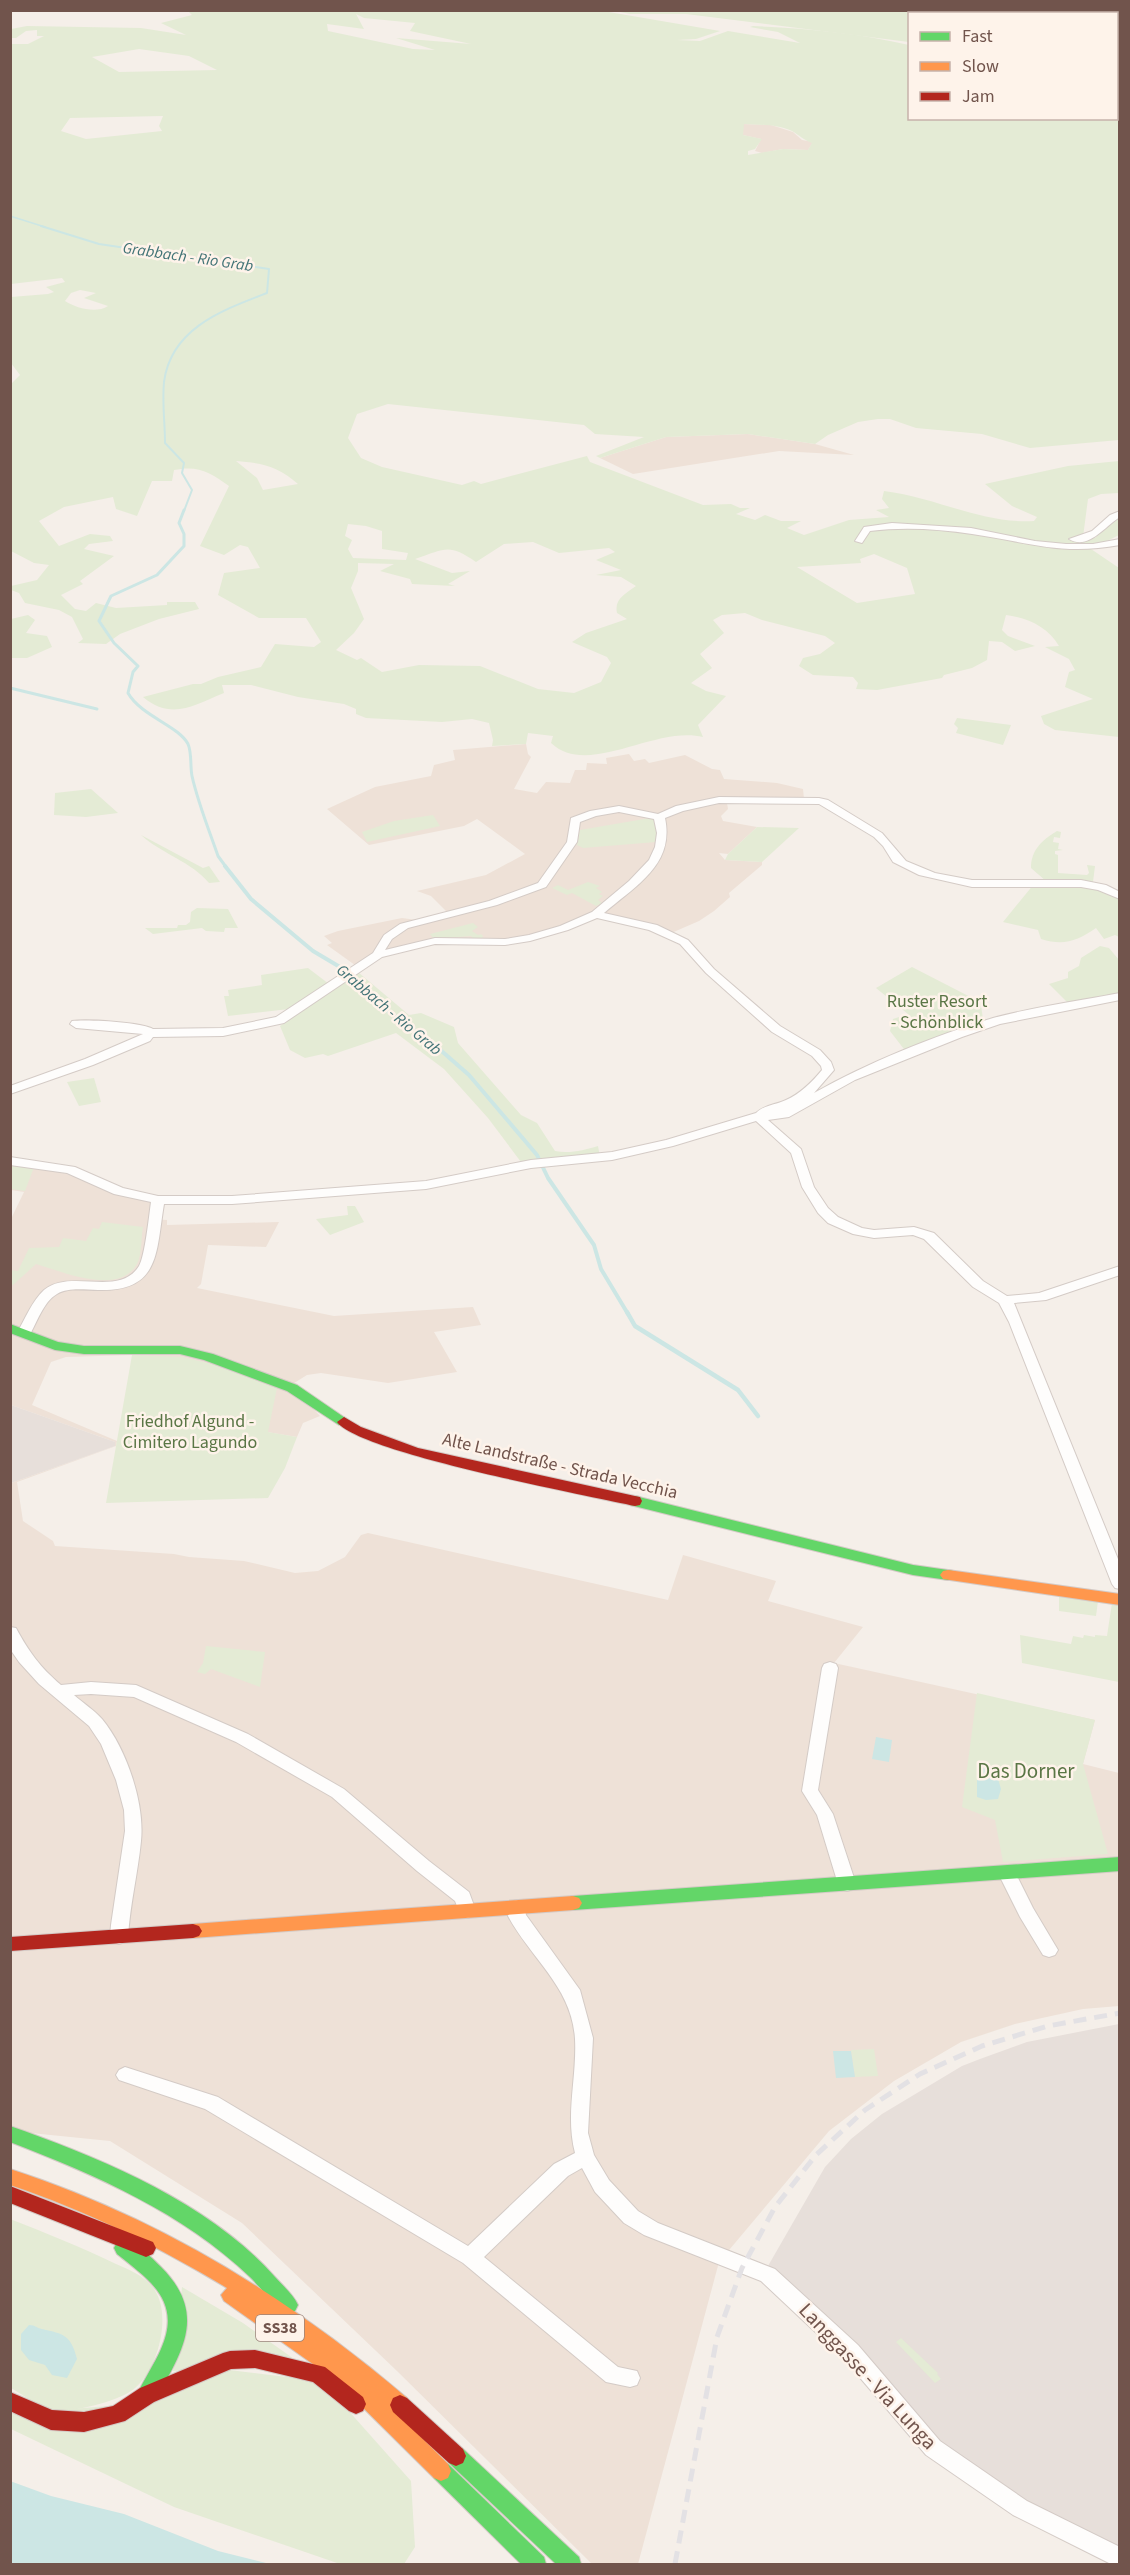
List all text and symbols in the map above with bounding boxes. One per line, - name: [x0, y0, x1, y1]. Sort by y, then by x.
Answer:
- legend: [908, 12, 1118, 120]
- text: Fast: [962, 24, 993, 49]
- text: Slow: [962, 54, 999, 79]
- text: Jam: [962, 84, 995, 109]
- water label: Grabbach - Rio Grab: [121, 237, 255, 277]
- water label: Grabbach - Rio Grab: [332, 959, 446, 1061]
- park label: Ruster Resort - Schönblick: [887, 989, 987, 1035]
- park label: Friedhof Algund - Cimitero Lagundo: [123, 1409, 257, 1455]
- street label: Alte Landstraße - Strada Vecchia: [440, 1427, 680, 1505]
- park label: Das Dorner: [977, 1756, 1075, 1786]
- street label: Langgasse - Via Lunga: [792, 2296, 944, 2456]
- road number: SS38: [256, 2315, 304, 2341]

